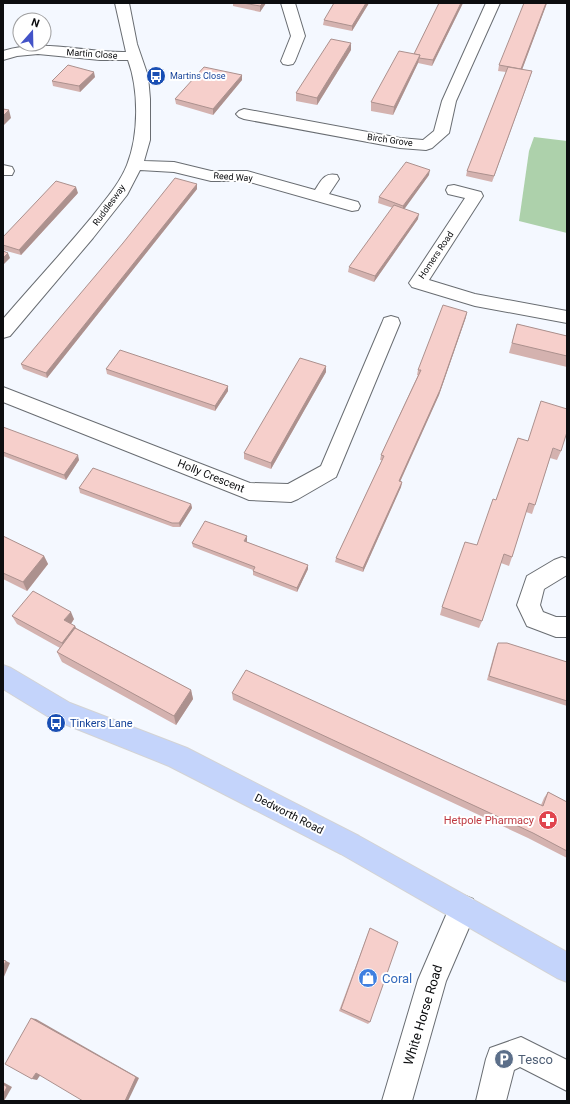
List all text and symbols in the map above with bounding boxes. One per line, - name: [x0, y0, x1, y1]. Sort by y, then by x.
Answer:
- north arrow: [12, 12, 52, 52]
- text: N: [29, 16, 41, 31]
- street label: Martin Close: [66, 47, 118, 61]
- bus stop icon: Martins Close: [145, 65, 167, 87]
- place label: Martins Close: [170, 71, 226, 81]
- street label: Birch Grove: [367, 132, 414, 148]
- street label: Reed Way: [213, 171, 254, 183]
- street label: Ruddlesway: [91, 182, 128, 227]
- street label: Homers Road: [417, 229, 455, 281]
- street label: Holly Crescent: [176, 457, 247, 495]
- bus stop icon: Tinkers Lane: [45, 712, 67, 734]
- place label: Tinkers Lane: [70, 717, 133, 730]
- street label: Dedworth Road: [252, 791, 326, 837]
- pharmacy icon: Hetpole Pharmacy: [537, 809, 559, 831]
- place label: Hetpole Pharmacy: [444, 814, 535, 827]
- street label: White Horse Road: [401, 963, 445, 1067]
- shop icon: Coral: [357, 967, 379, 989]
- place label: Coral: [382, 971, 412, 986]
- parking icon: Tesco: [493, 1048, 515, 1070]
- place label: Tesco: [518, 1052, 553, 1067]

